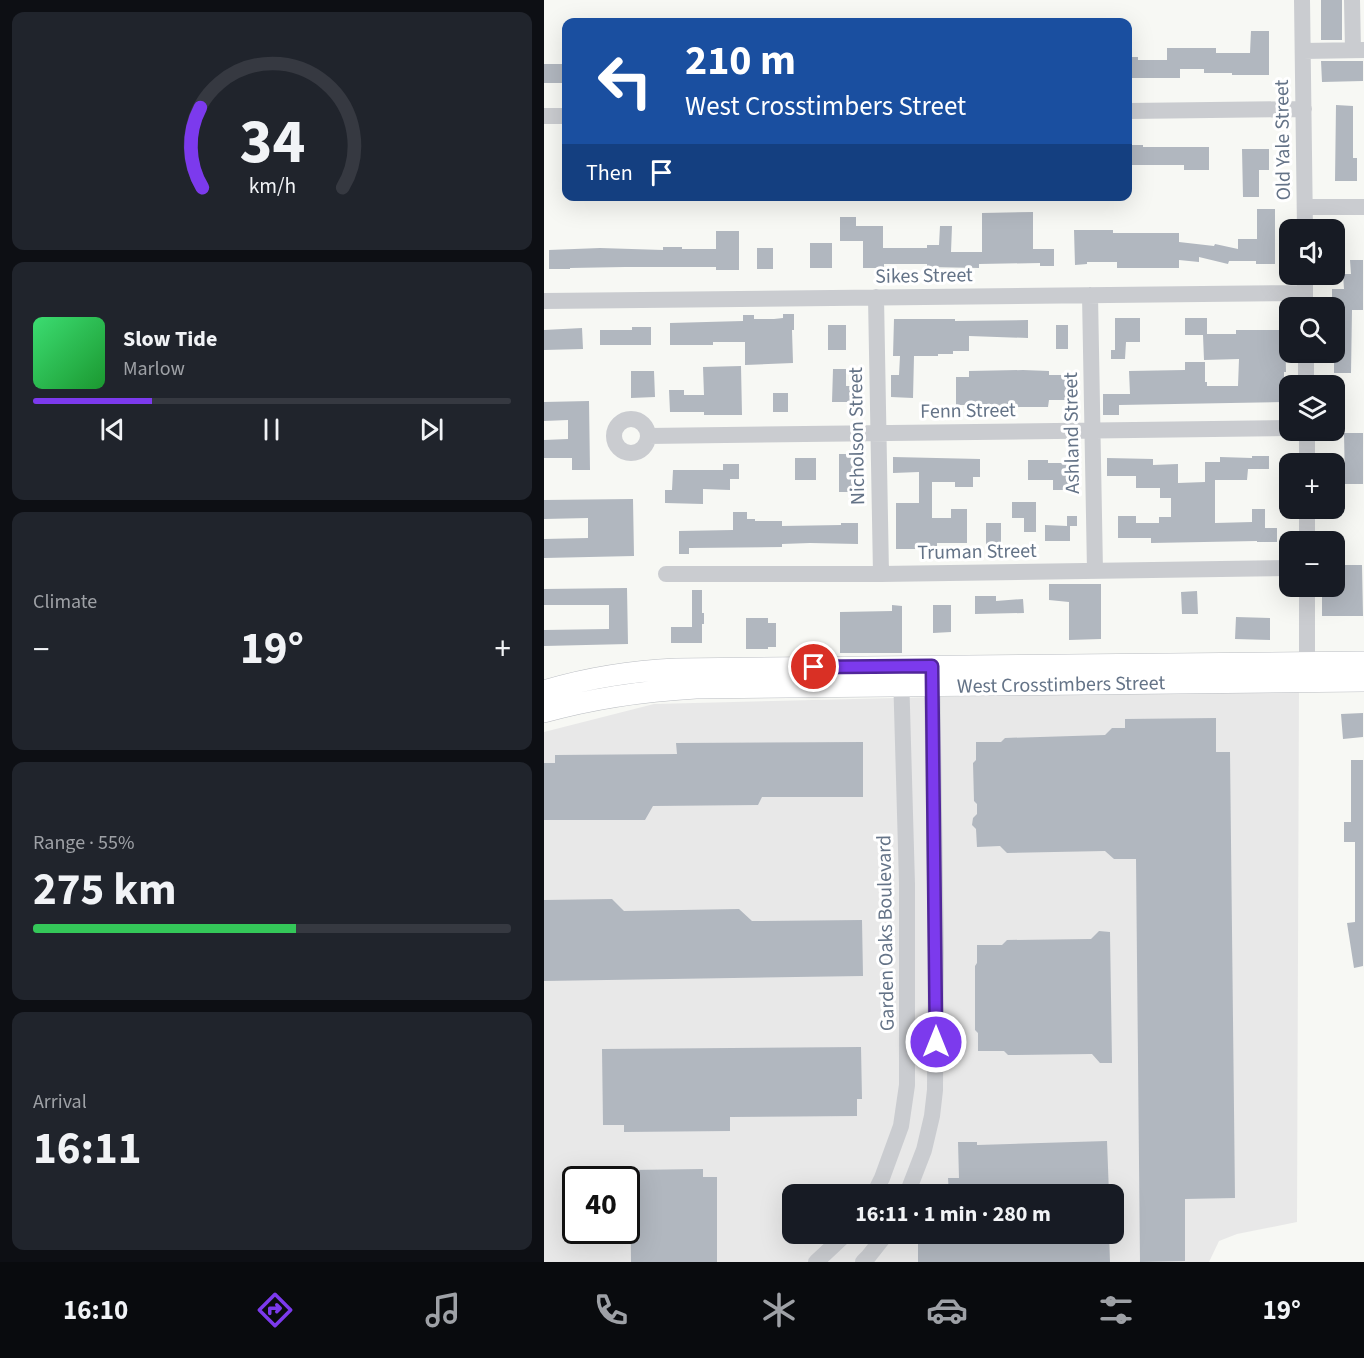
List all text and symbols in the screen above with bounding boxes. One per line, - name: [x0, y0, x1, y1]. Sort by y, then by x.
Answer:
- text: 210 m: [685, 31, 796, 91]
- icon: left: [586, 42, 664, 120]
- street label: Old Yale Street: [1268, 79, 1298, 201]
- text: West Crosstimbers Street: [685, 87, 966, 126]
- text: 34: [239, 98, 305, 187]
- icon: arrive: [645, 156, 678, 189]
- text: Then: [586, 157, 633, 189]
- text: km/h: [248, 171, 296, 202]
- map controls: [1279, 219, 1345, 597]
- button: sound: [1279, 219, 1345, 285]
- street label: Sikes Street: [875, 261, 973, 291]
- button: search: [1279, 297, 1345, 363]
- text: Slow Tide: [123, 323, 217, 355]
- text: Marlow: [123, 355, 185, 383]
- street label: Nicholson Street: [842, 366, 872, 505]
- street label: Ashland Street: [1057, 372, 1087, 494]
- button: layers: [1279, 375, 1345, 441]
- street label: Fenn Street: [920, 396, 1016, 426]
- icon: previous: [96, 413, 129, 446]
- icon: pause: [255, 413, 288, 446]
- icon: next: [415, 413, 448, 446]
- button: +: [1279, 453, 1345, 519]
- button: −: [1279, 531, 1345, 597]
- street label: Truman Street: [917, 537, 1037, 567]
- text: Climate: [33, 588, 97, 616]
- text: 19°: [240, 617, 304, 681]
- text: −: [33, 626, 49, 673]
- text: +: [495, 626, 511, 673]
- pin: [788, 641, 839, 692]
- icon: arrive: [797, 650, 830, 683]
- street label: West Crosstimbers Street: [957, 669, 1166, 701]
- text: Range · 55%: [33, 829, 134, 857]
- street label: Garden Oaks Boulevard: [870, 835, 902, 1031]
- text: 275 km: [33, 858, 177, 922]
- position arrow: [904, 1010, 968, 1074]
- text: Arrival: [33, 1088, 87, 1116]
- text: 16:11: [33, 1117, 142, 1181]
- speed limit sign: 40: [562, 1166, 640, 1244]
- text: 16:11 · 1 min · 280 m: [855, 1198, 1051, 1230]
- icon: directions: [254, 1289, 296, 1331]
- icon: music: [422, 1289, 464, 1331]
- icon: phone: [590, 1289, 632, 1331]
- icon: climate: [758, 1289, 800, 1331]
- icon: car: [926, 1289, 968, 1331]
- icon: filters: [1095, 1289, 1137, 1331]
- text: 16:10: [63, 1291, 128, 1330]
- text: 19°: [1263, 1291, 1301, 1330]

